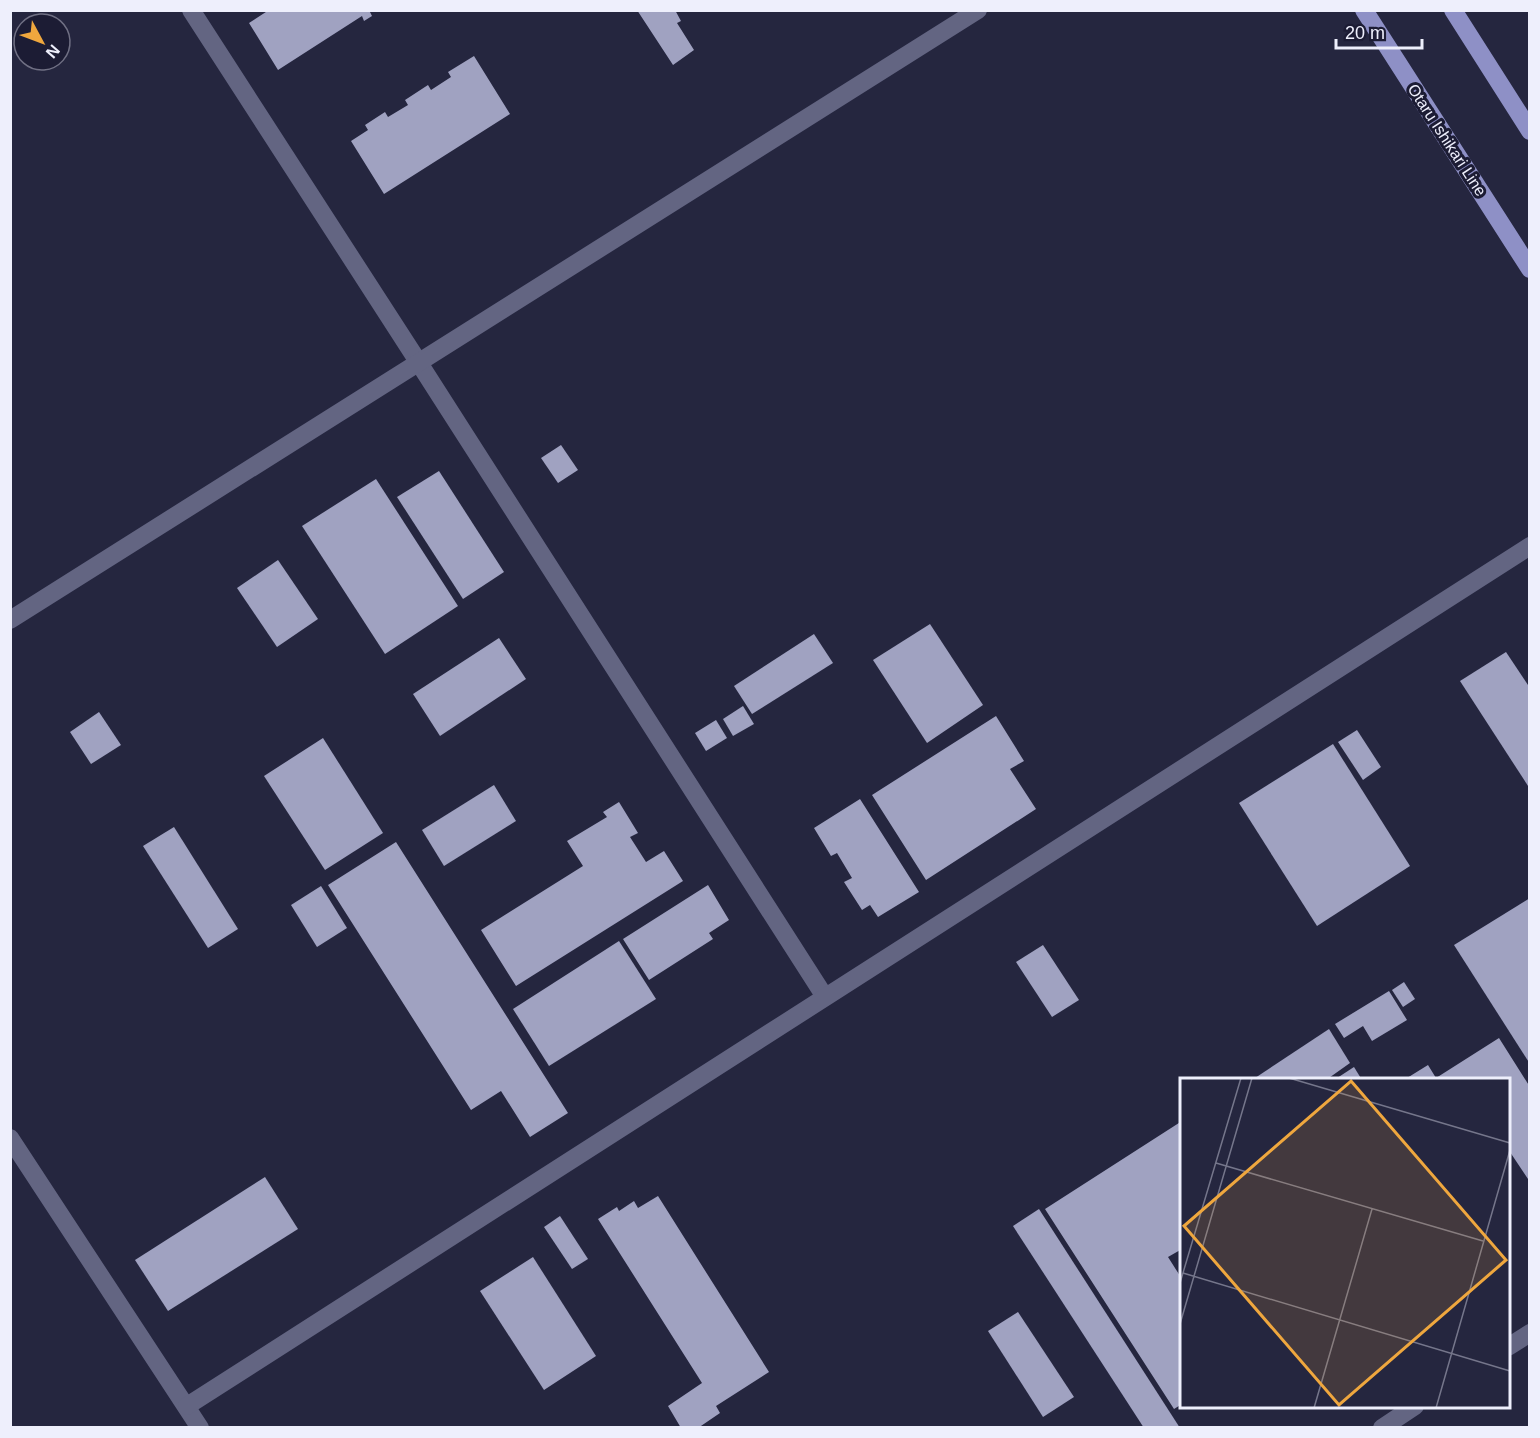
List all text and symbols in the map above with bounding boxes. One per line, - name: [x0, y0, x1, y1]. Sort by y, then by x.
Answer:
- north arrow: [12, 12, 72, 72]
- scale bar: [1336, 12, 1422, 50]
- text: 20 m: [1345, 23, 1385, 43]
- text: N: [43, 42, 63, 61]
- street label: Otaru Ishikari Line: [1405, 81, 1490, 199]
- inset map: [1180, 1078, 1510, 1408]

